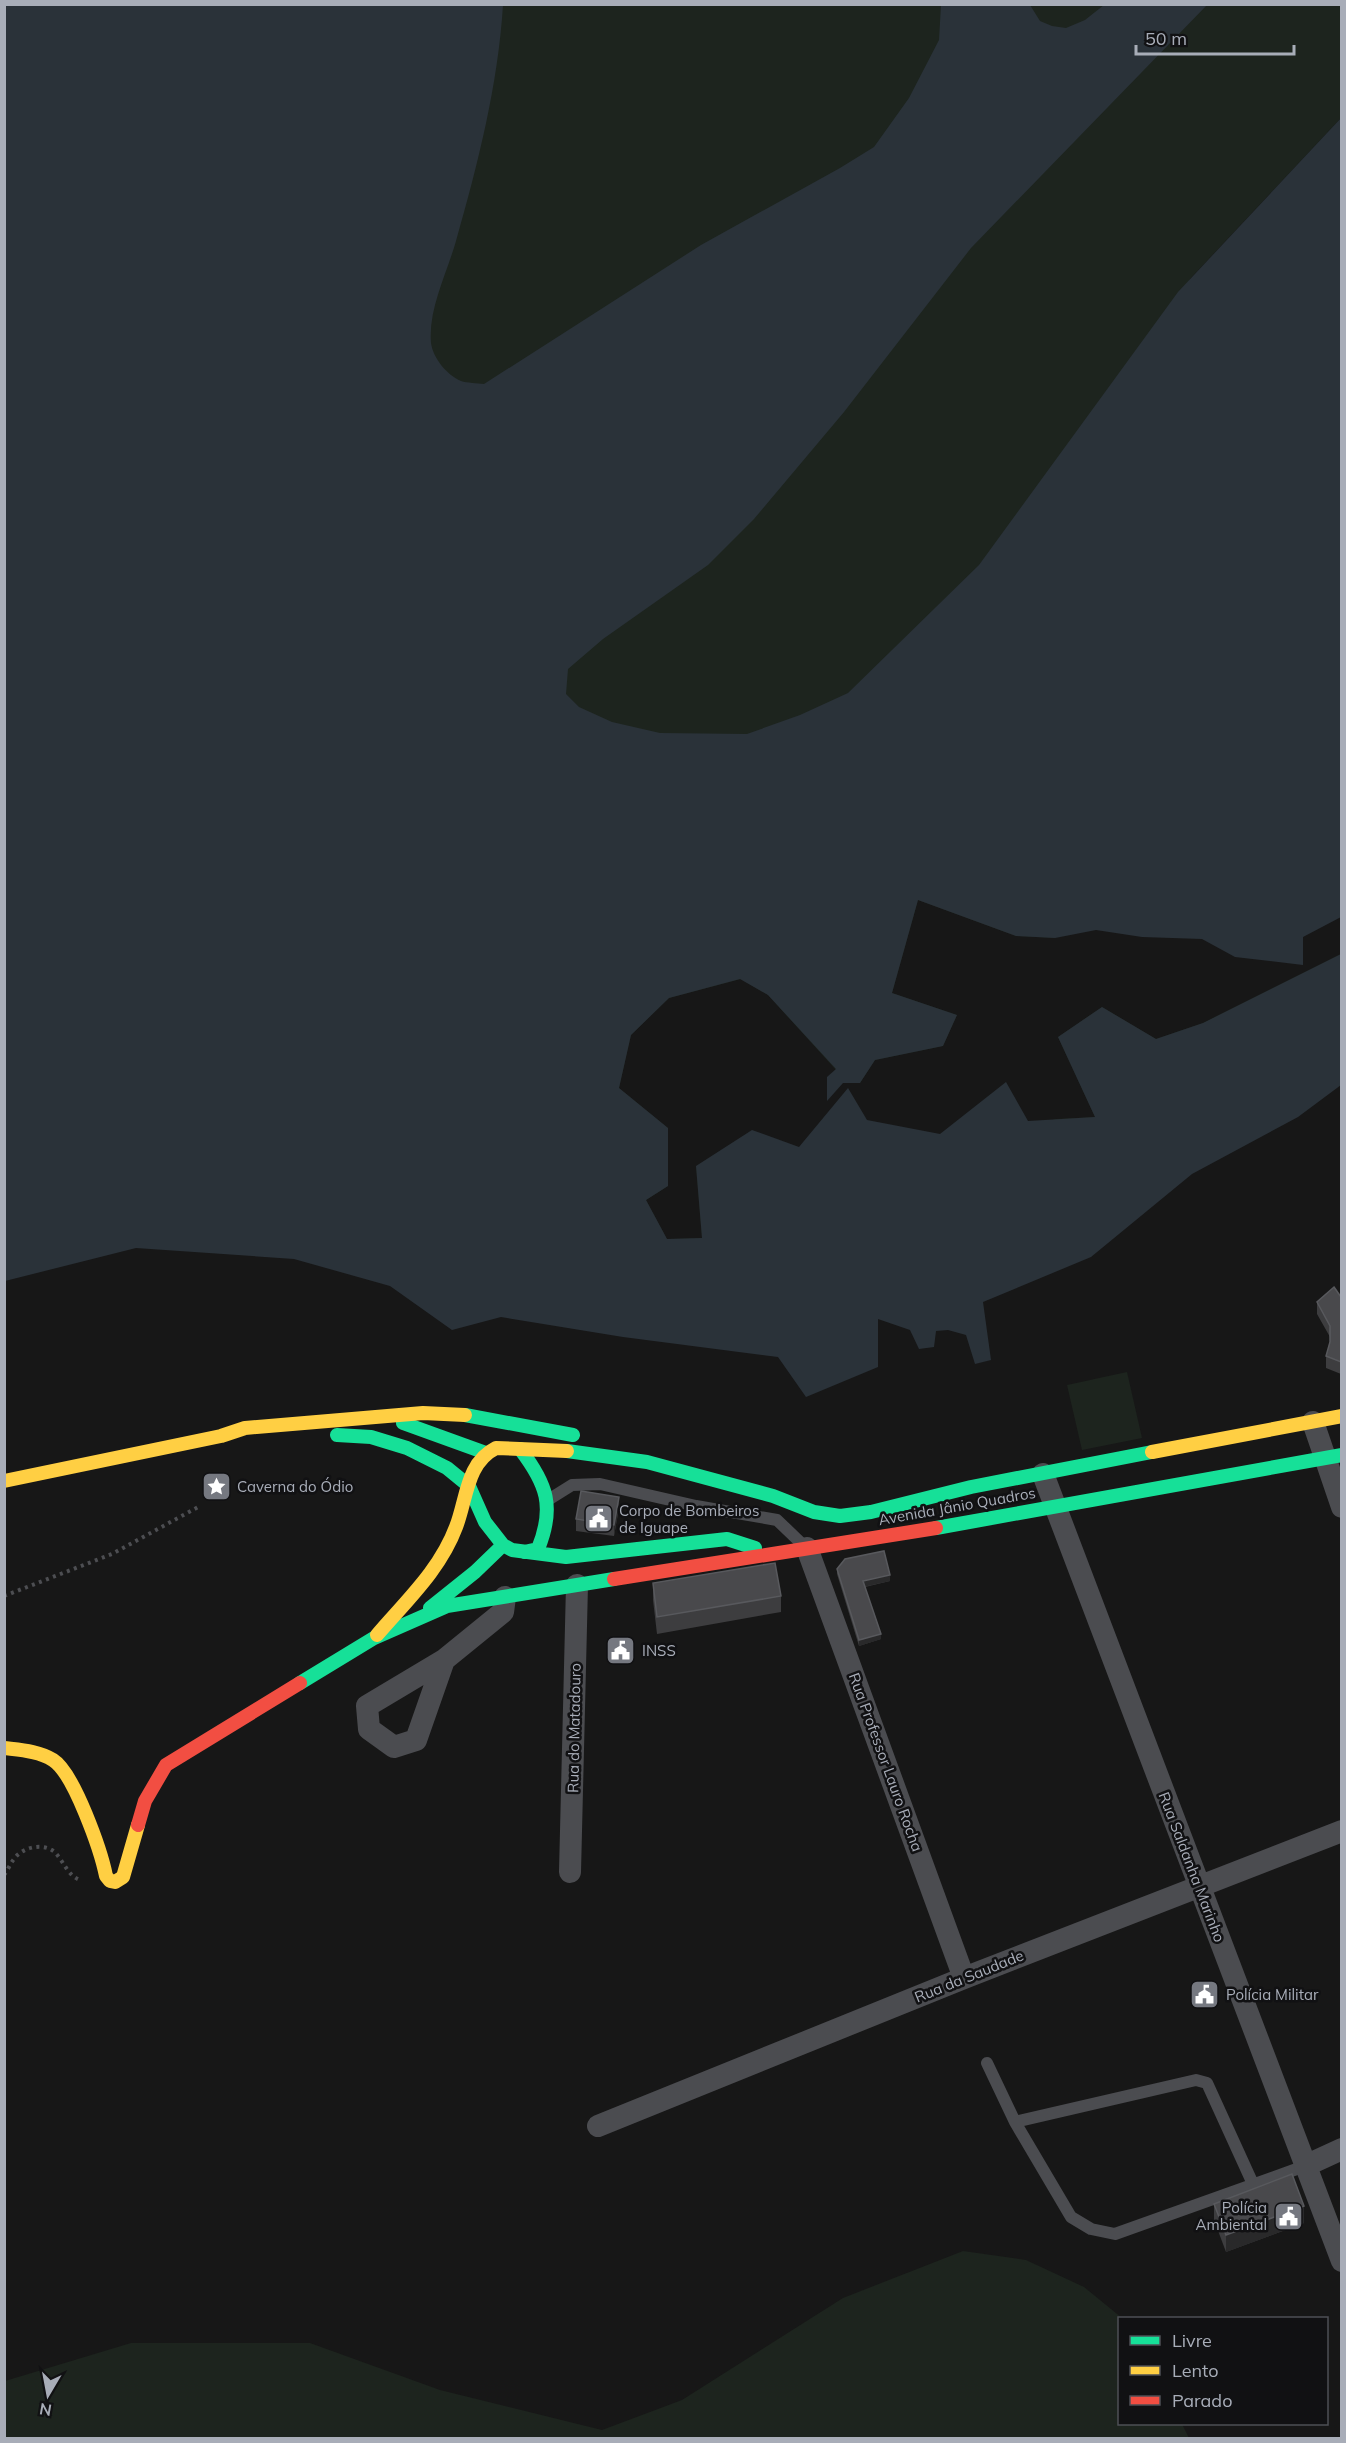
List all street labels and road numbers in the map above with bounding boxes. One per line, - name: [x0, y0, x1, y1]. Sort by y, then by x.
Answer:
- street label: Avenida Jânio Quadros: [877, 1483, 1037, 1529]
- street label: Rua do Matadouro: [563, 1663, 585, 1793]
- street label: Rua Professor Lauro Rocha: [845, 1670, 927, 1854]
- street label: Rua Saldanha Marinho: [1155, 1789, 1229, 1945]
- street label: Rua da Saudade: [912, 1945, 1026, 2007]

